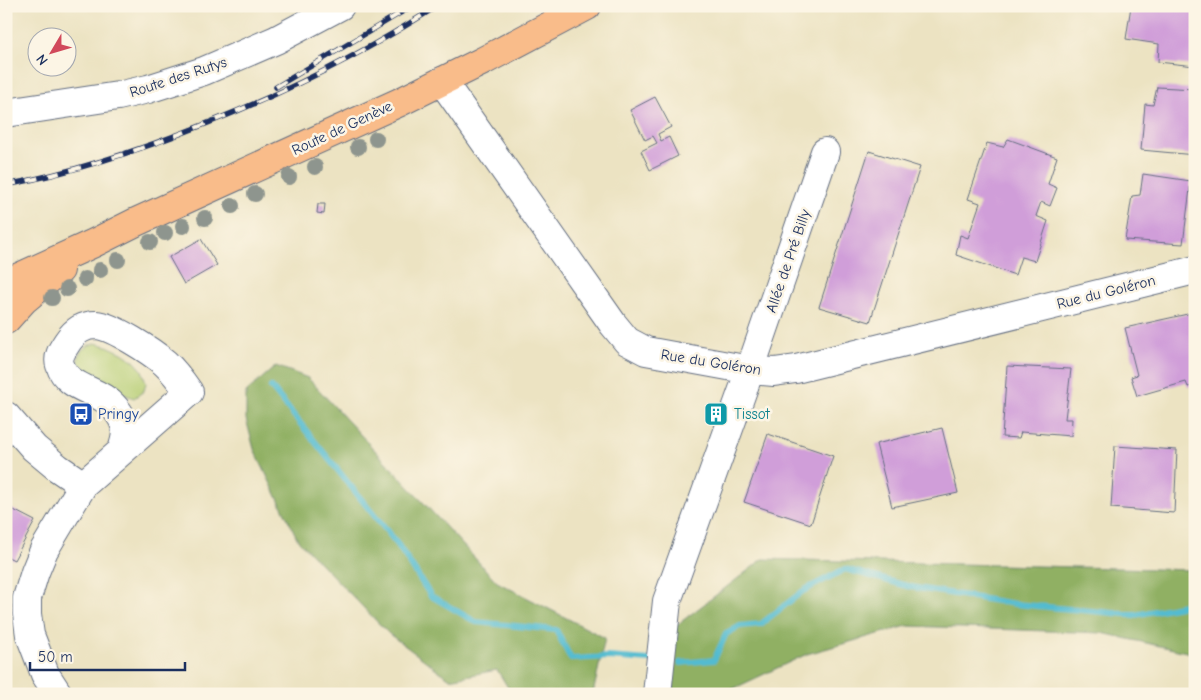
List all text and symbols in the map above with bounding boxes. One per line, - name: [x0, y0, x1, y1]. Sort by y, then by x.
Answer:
- north arrow: [28, 28, 78, 78]
- text: N: [33, 51, 52, 69]
- street label: Route des Rutys: [127, 53, 229, 101]
- street label: Route de Genève: [289, 97, 396, 159]
- street label: Allée de Pré Billy: [762, 207, 814, 315]
- street label: Rue du Goléron: [1055, 271, 1157, 313]
- street label: Rue du Goléron: [660, 345, 762, 379]
- bus stop icon: Pringy: [68, 401, 94, 427]
- building icon: Tissot: [703, 401, 729, 427]
- place label: Pringy: [98, 405, 139, 423]
- place label: Tissot: [734, 405, 770, 423]
- scale bar: [30, 640, 185, 672]
- text: 50 m: [38, 648, 73, 666]

